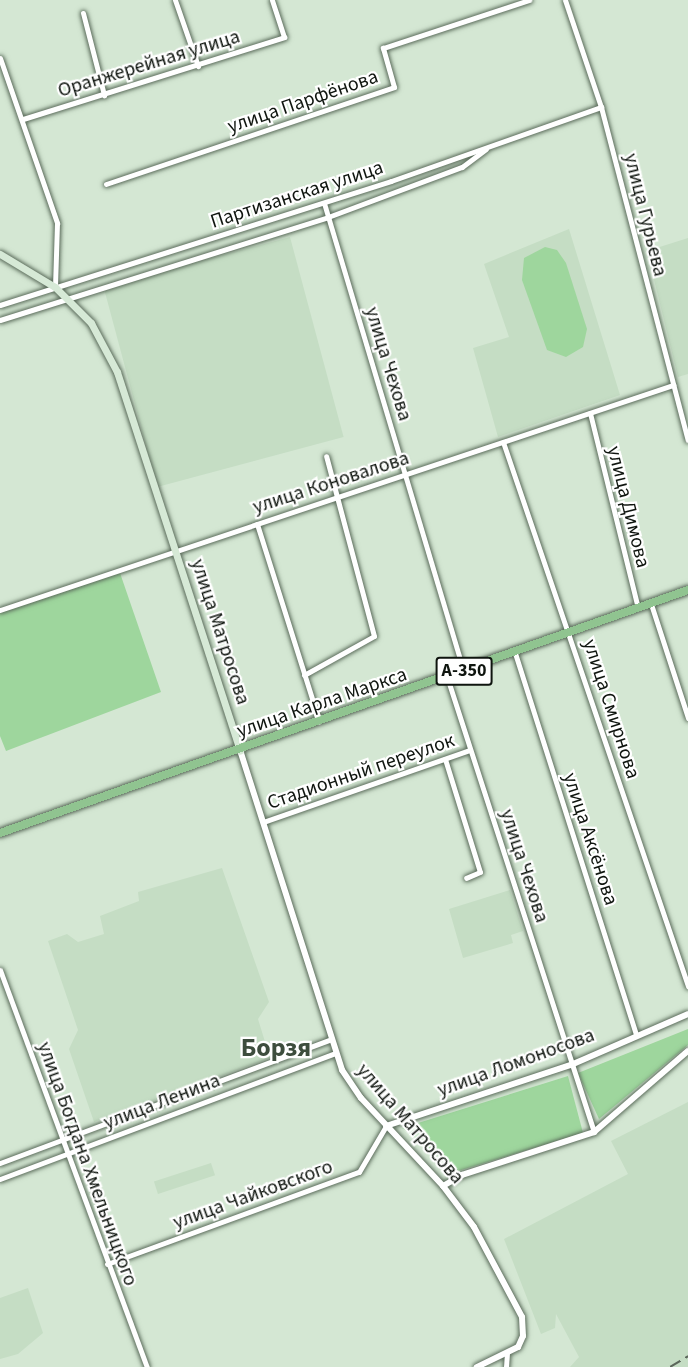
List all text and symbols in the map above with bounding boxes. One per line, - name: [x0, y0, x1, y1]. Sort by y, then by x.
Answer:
- street label: Оранжерейная улица: [55, 25, 243, 103]
- street label: улица Парфёнова: [225, 65, 381, 139]
- street label: улица Гурьева: [618, 151, 672, 279]
- street label: Партизанская улица: [208, 156, 386, 234]
- street label: улица Чехова: [359, 304, 417, 424]
- street label: улица Димова: [601, 444, 655, 570]
- street label: улица Коновалова: [250, 446, 412, 520]
- street label: улица Матросова: [185, 556, 255, 708]
- street label: улица Смирнова: [577, 636, 645, 782]
- road number: А-350: [436, 656, 492, 686]
- street label: улица Карла Маркса: [234, 663, 410, 743]
- street label: Стадионный переулок: [264, 729, 458, 815]
- street label: улица Аксёнова: [557, 770, 623, 908]
- street label: улица Чехова: [494, 806, 554, 926]
- street label: улица Ломоносова: [434, 1023, 598, 1103]
- district label: Борзя: [241, 1032, 311, 1064]
- street label: улица Богдана Хмельницкого: [32, 1039, 142, 1289]
- street label: улица Матросова: [351, 1059, 469, 1189]
- street label: улица Ленина: [100, 1069, 224, 1135]
- street label: улица Чайковского: [170, 1155, 336, 1235]

